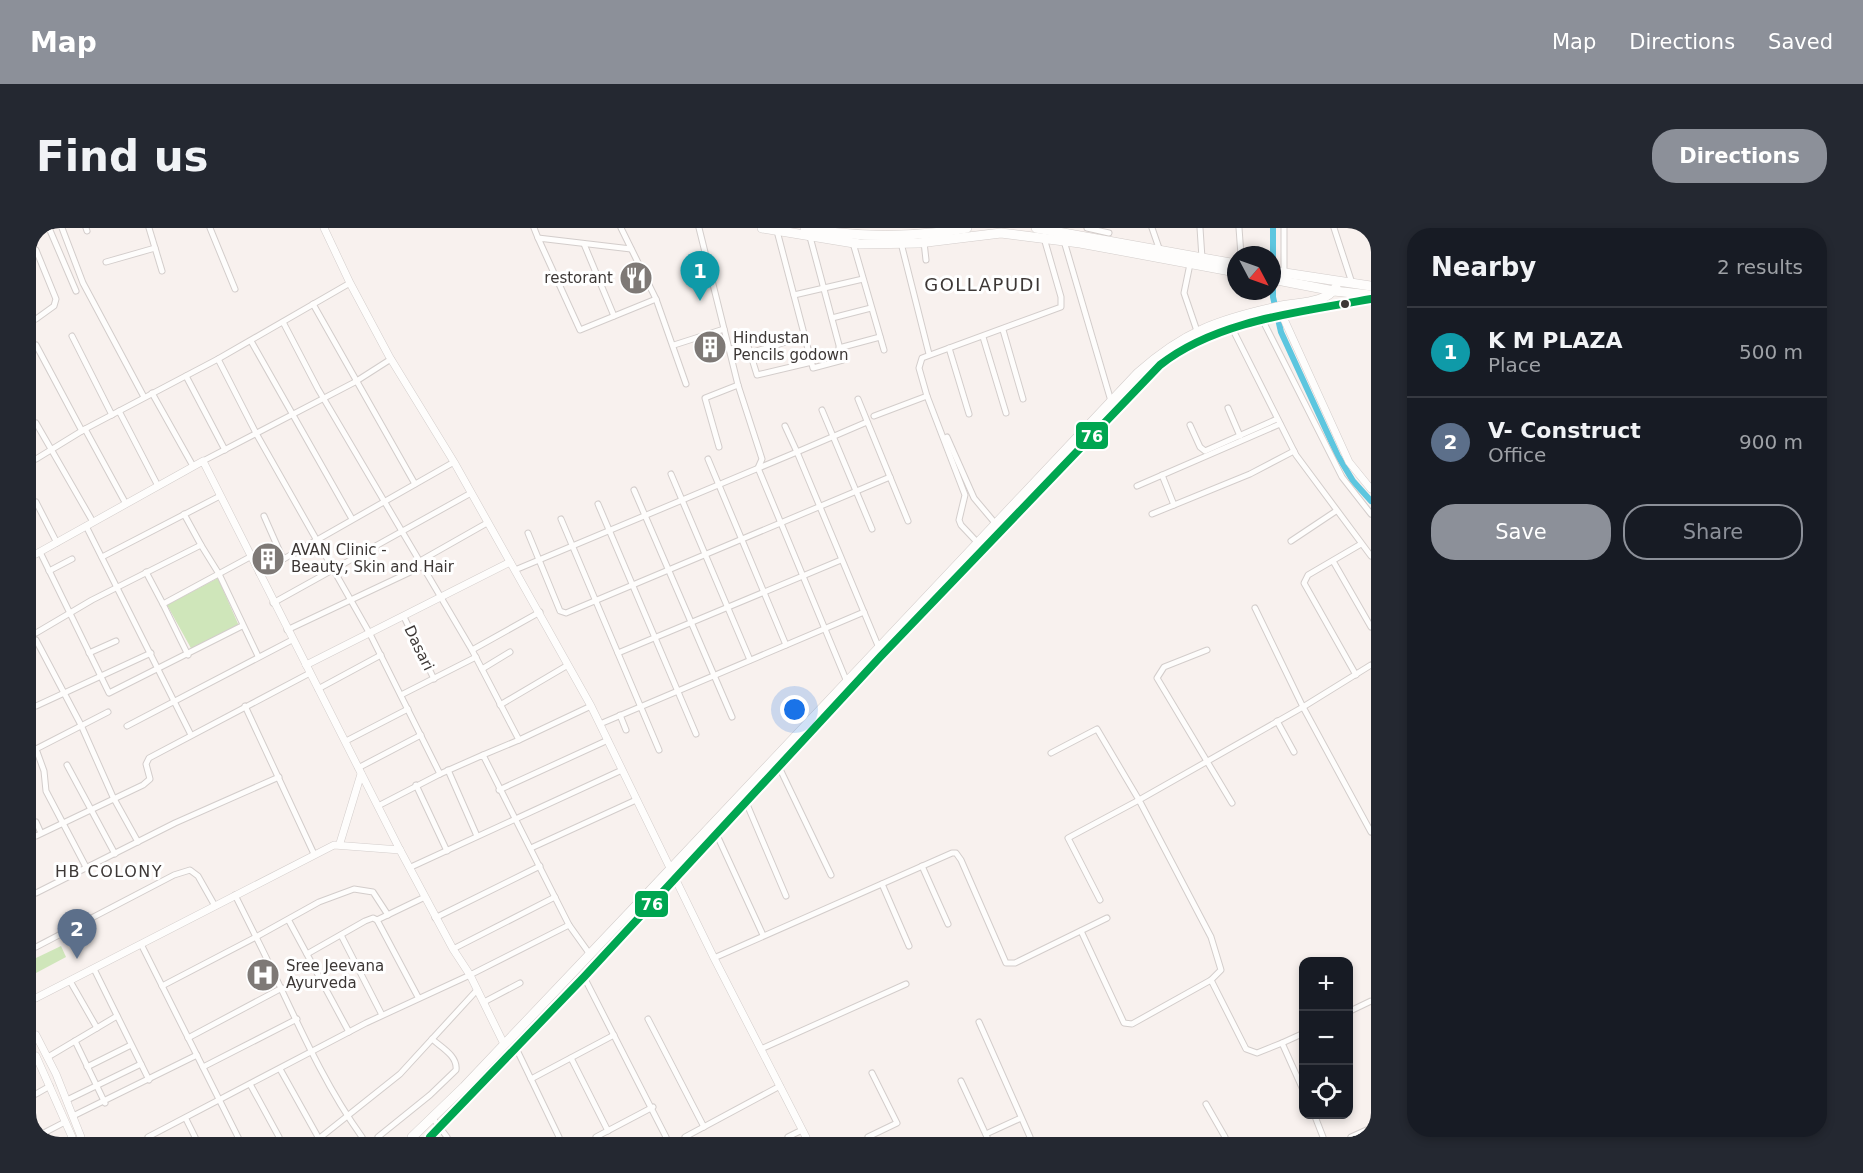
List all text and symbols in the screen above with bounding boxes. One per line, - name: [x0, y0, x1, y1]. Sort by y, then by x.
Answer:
- text: Map: [30, 26, 97, 59]
- text: Map: [1552, 30, 1596, 54]
- text: Directions: [1629, 30, 1735, 54]
- text: Saved: [1768, 30, 1833, 54]
- button: Directions: [1652, 129, 1827, 183]
- text: Find us: [36, 132, 209, 181]
- north arrow: [1227, 246, 1281, 300]
- pin: 1: [680, 251, 720, 301]
- text: Nearby: [1431, 252, 1536, 282]
- text: 2 results: [1717, 255, 1803, 279]
- restaurant icon: restorant: [618, 260, 654, 296]
- place label: restorant: [544, 269, 613, 287]
- district label: GOLLAPUDI: [924, 274, 1042, 295]
- unlabelled marker: [1339, 298, 1351, 310]
- text: K M PLAZA: [1488, 328, 1622, 353]
- building icon: Hindustan Pencils godown: [692, 329, 728, 365]
- place label: Hindustan Pencils godown: [733, 329, 849, 364]
- text: 1: [1444, 340, 1457, 364]
- text: 500 m: [1739, 340, 1803, 364]
- text: Place: [1488, 353, 1541, 377]
- text: V- Construct: [1488, 418, 1641, 443]
- line badge: 76: [1075, 421, 1109, 450]
- text: 76: [1081, 427, 1103, 446]
- text: 2: [1444, 430, 1457, 454]
- text: 900 m: [1739, 430, 1803, 454]
- text: Office: [1488, 443, 1546, 467]
- button: Save: [1431, 504, 1611, 560]
- button: Share: [1623, 504, 1803, 560]
- building icon: AVAN Clinic - Beauty, Skin and Hair: [250, 541, 286, 577]
- place label: AVAN Clinic - Beauty, Skin and Hair: [291, 541, 455, 576]
- street label: Dasari: [400, 622, 438, 674]
- your location: [780, 695, 809, 724]
- district label: HB COLONY: [55, 862, 163, 881]
- line badge: 76: [634, 890, 669, 918]
- text: 76: [641, 895, 663, 914]
- pin: 2: [58, 910, 96, 959]
- hospital icon: Sree Jeevana Ayurveda: [245, 957, 281, 993]
- place label: Sree Jeevana Ayurveda: [286, 957, 384, 992]
- map controls: [1299, 957, 1353, 1119]
- button: +: [1299, 957, 1353, 1011]
- button: −: [1299, 1011, 1353, 1065]
- button: locate: [1299, 1065, 1353, 1119]

